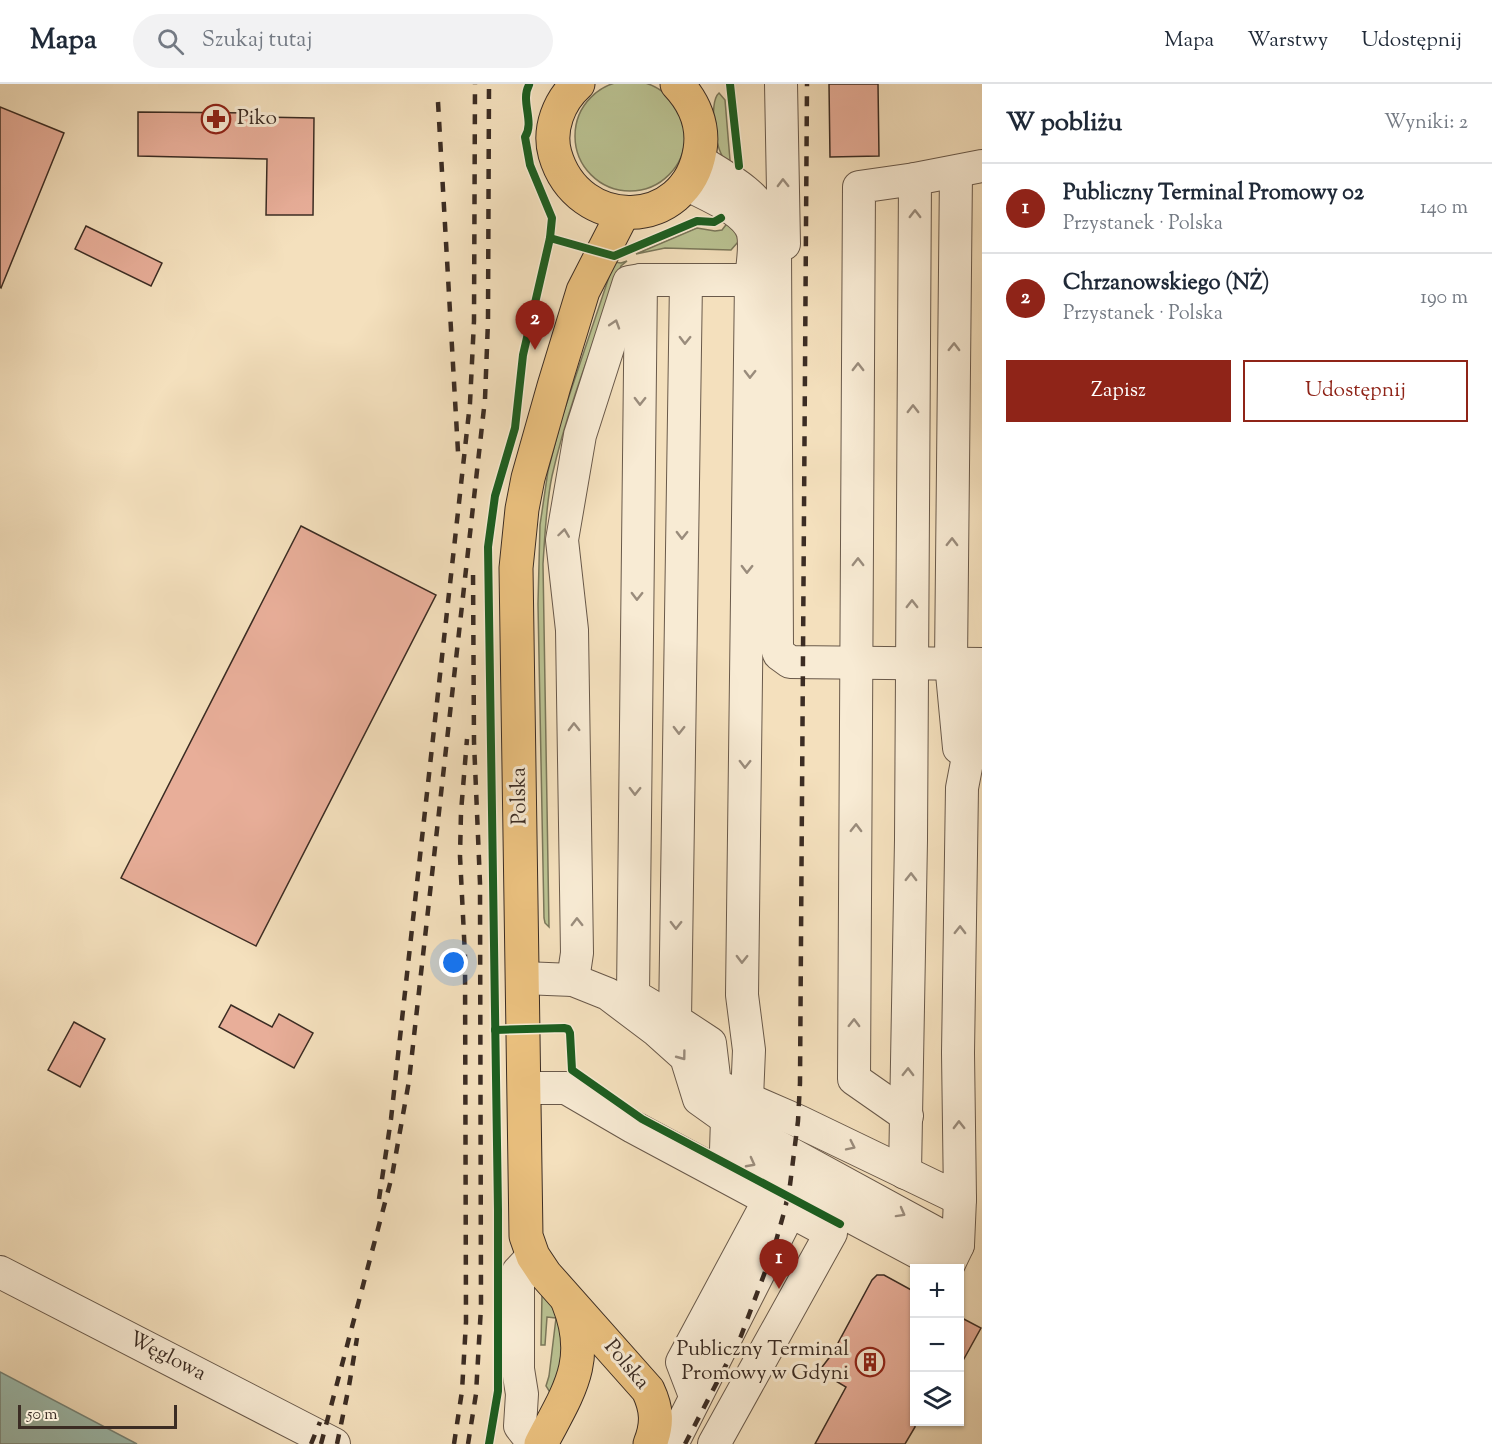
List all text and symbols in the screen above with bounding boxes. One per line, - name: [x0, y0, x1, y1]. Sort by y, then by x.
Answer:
- search box: [133, 14, 553, 68]
- text: Mapa: [30, 21, 97, 61]
- icon: search: [154, 25, 187, 58]
- text: Szukaj tutaj: [202, 25, 312, 57]
- text: Mapa: [1164, 26, 1214, 56]
- text: Warstwy: [1247, 26, 1328, 56]
- text: Udostępnij: [1361, 26, 1462, 56]
- pharmacy icon: Piko: [200, 103, 232, 135]
- place label: Piko: [237, 104, 277, 134]
- text: W pobliżu: [1006, 105, 1122, 142]
- text: Wyniki: 2: [1384, 109, 1468, 138]
- text: Publiczny Terminal Promowy 02: [1063, 178, 1364, 210]
- one-way arrow: [777, 179, 789, 188]
- text: 1: [1022, 194, 1029, 223]
- text: 140 m: [1420, 194, 1468, 223]
- one-way arrow: [908, 210, 921, 219]
- text: Przystanek · Polska: [1063, 210, 1223, 239]
- text: Chrzanowskiego (NŻ): [1063, 268, 1269, 300]
- text: 2: [1021, 284, 1030, 313]
- text: 190 m: [1420, 284, 1468, 313]
- pin: 2: [516, 300, 554, 350]
- text: Przystanek · Polska: [1063, 300, 1223, 329]
- one-way arrow: [608, 319, 621, 330]
- one-way arrow: [679, 335, 691, 344]
- one-way arrow: [948, 342, 960, 351]
- button: Zapisz: [1006, 360, 1231, 422]
- button: Udostępnij: [1243, 360, 1468, 422]
- one-way arrow: [852, 363, 864, 372]
- one-way arrow: [744, 370, 756, 379]
- one-way arrow: [634, 397, 646, 406]
- one-way arrow: [907, 405, 919, 414]
- one-way arrow: [557, 528, 569, 537]
- one-way arrow: [676, 530, 688, 539]
- one-way arrow: [946, 537, 958, 546]
- one-way arrow: [852, 558, 864, 567]
- one-way arrow: [741, 565, 754, 574]
- one-way arrow: [631, 592, 644, 601]
- one-way arrow: [906, 600, 918, 609]
- one-way arrow: [568, 722, 580, 731]
- one-way arrow: [673, 725, 685, 734]
- one-way arrow: [739, 760, 751, 769]
- street label: Polska: [504, 767, 536, 825]
- one-way arrow: [629, 787, 641, 796]
- one-way arrow: [850, 823, 862, 832]
- one-way arrow: [904, 873, 917, 882]
- one-way arrow: [571, 917, 583, 926]
- one-way arrow: [670, 920, 682, 929]
- one-way arrow: [954, 926, 966, 935]
- your location: [439, 948, 468, 977]
- one-way arrow: [736, 955, 748, 964]
- one-way arrow: [848, 1018, 860, 1027]
- one-way arrow: [674, 1049, 685, 1060]
- one-way arrow: [902, 1068, 914, 1077]
- one-way arrow: [953, 1121, 966, 1130]
- one-way arrow: [844, 1139, 855, 1151]
- one-way arrow: [744, 1156, 755, 1167]
- one-way arrow: [895, 1206, 905, 1217]
- pin: 1: [760, 1240, 798, 1289]
- map controls: [910, 1264, 964, 1426]
- button: +: [910, 1264, 964, 1318]
- button: −: [910, 1318, 964, 1372]
- street label: Węglowa: [123, 1325, 211, 1389]
- street label: Polska: [596, 1333, 656, 1397]
- place label: Publiczny Terminal Promowy w Gdyni: [676, 1335, 849, 1389]
- building icon: Publiczny Terminal Promowy w Gdyni: [854, 1346, 886, 1378]
- button: layers: [910, 1372, 964, 1426]
- scale bar: [18, 1402, 177, 1430]
- text: 50 m: [27, 1404, 58, 1427]

